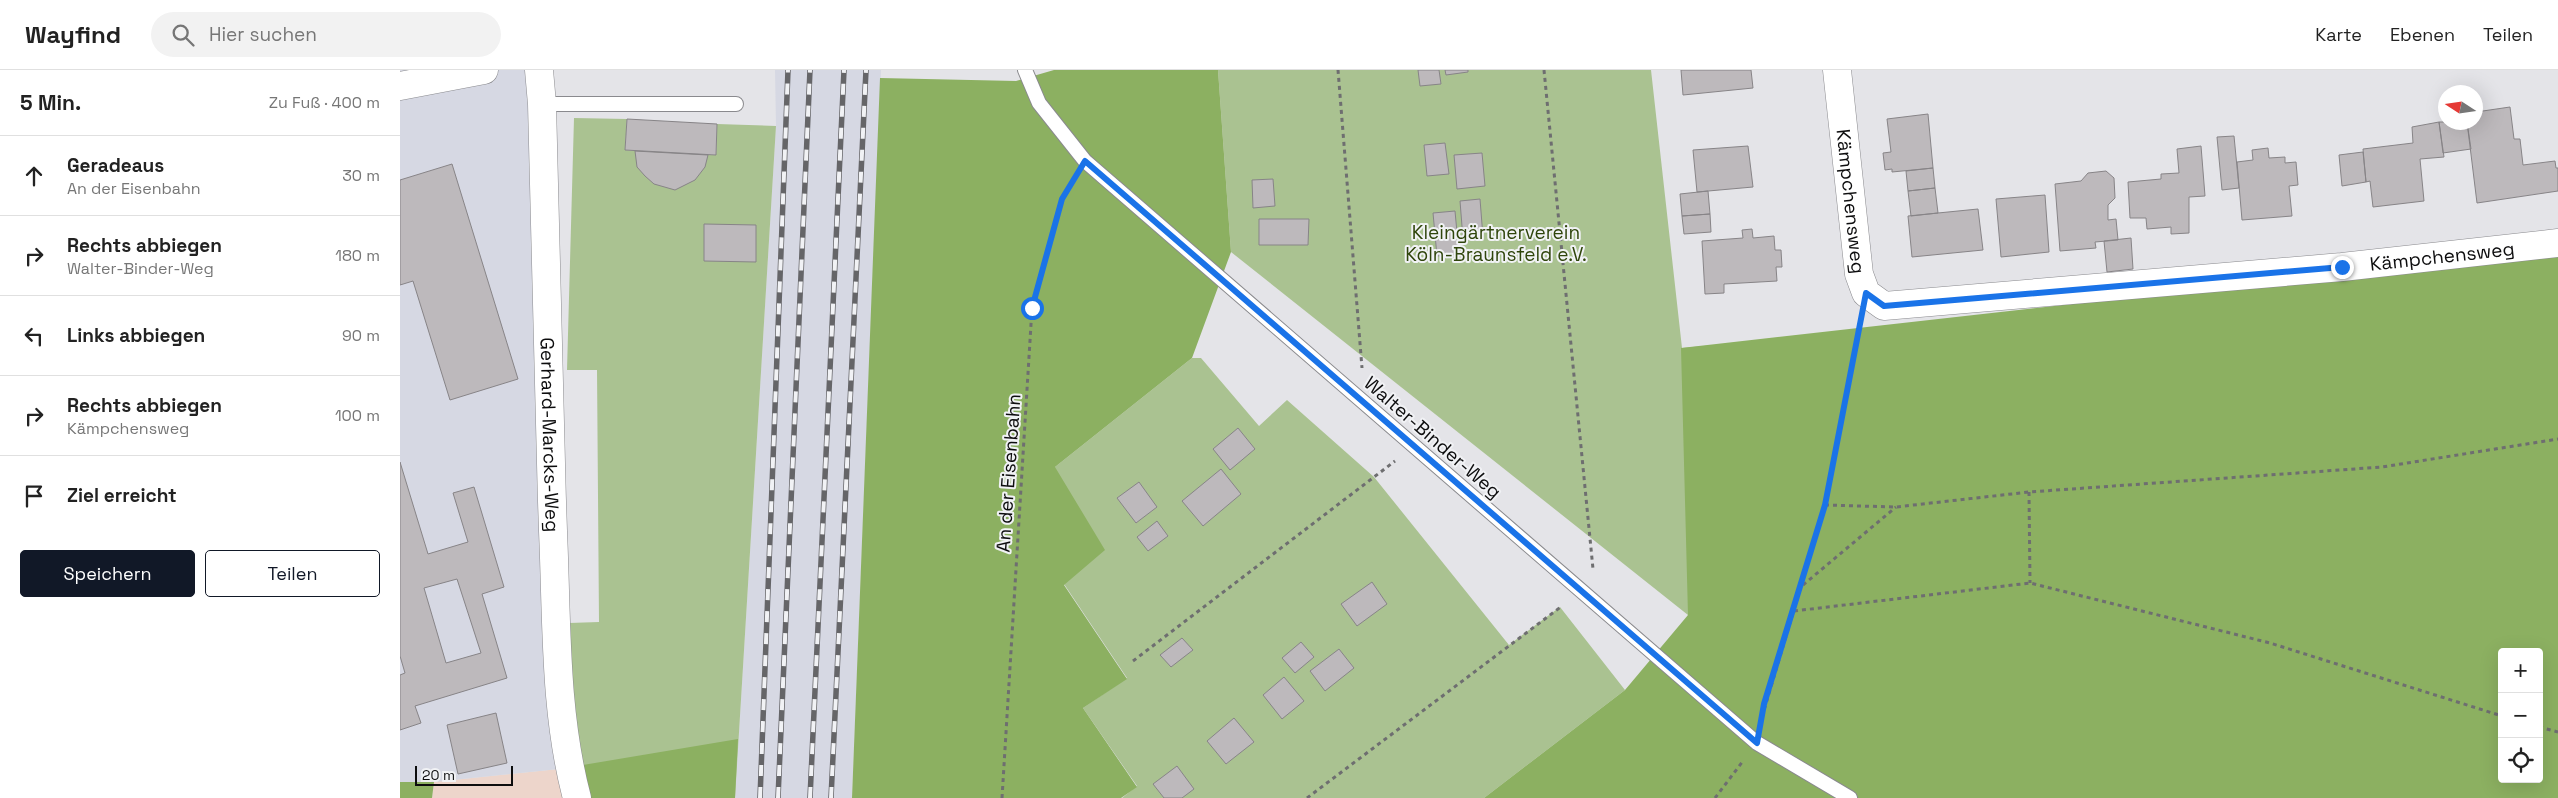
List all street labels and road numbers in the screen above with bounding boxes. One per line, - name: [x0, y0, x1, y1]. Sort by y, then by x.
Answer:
- street label: Kämpchensweg: [1830, 128, 1871, 275]
- street label: Kämpchensweg: [2369, 236, 2516, 277]
- street label: Gerhard-Marcks-Weg: [535, 337, 565, 533]
- street label: Walter-Binder-Weg: [1359, 371, 1507, 504]
- street label: An der Eisenbahn: [990, 393, 1027, 553]

